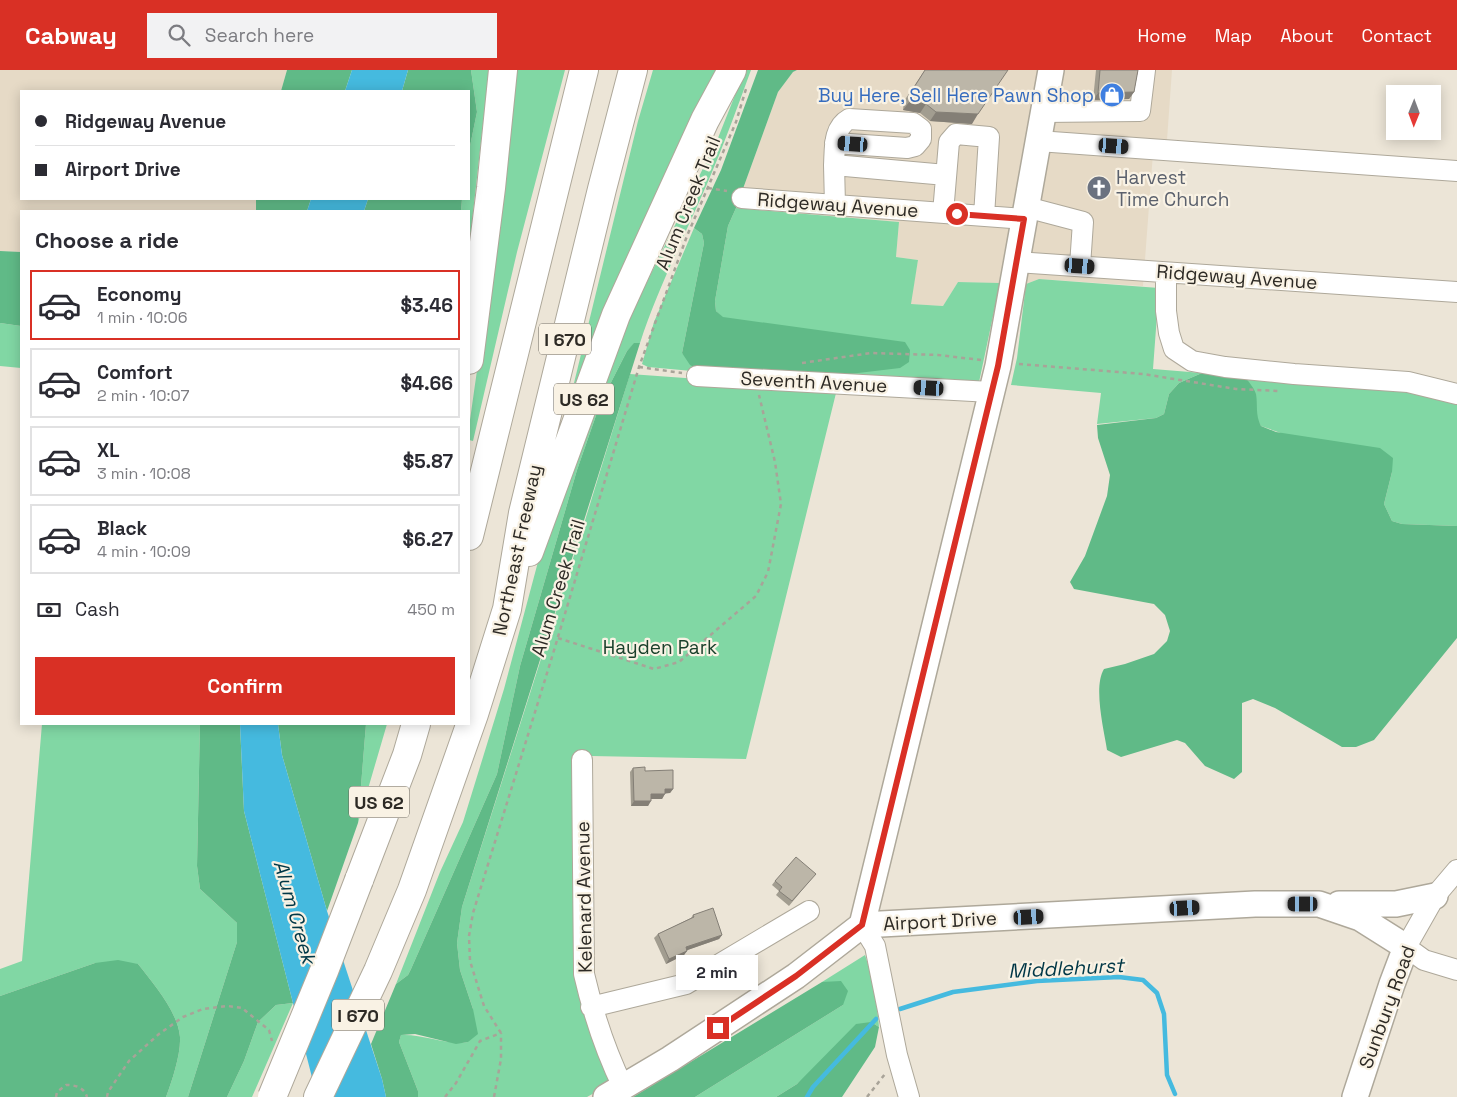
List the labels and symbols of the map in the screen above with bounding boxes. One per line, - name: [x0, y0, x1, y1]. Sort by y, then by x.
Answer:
- shop icon: Buy Here, Sell Here Pawn Shop: [1099, 82, 1125, 108]
- place label: Buy Here, Sell Here Pawn Shop: [818, 83, 1094, 108]
- north arrow: [1386, 85, 1441, 140]
- street label: Alum Creek Trail: [650, 132, 726, 274]
- car: [837, 135, 868, 153]
- car: [1098, 137, 1129, 155]
- place label: Harvest Time Church: [1116, 165, 1229, 212]
- church icon: Harvest Time Church: [1086, 175, 1112, 201]
- street label: Ridgeway Avenue: [757, 187, 919, 223]
- route start: [946, 203, 968, 225]
- car: [1064, 257, 1095, 275]
- street label: Ridgeway Avenue: [1156, 259, 1318, 295]
- road number: I 670: [539, 323, 591, 354]
- street label: Seventh Avenue: [740, 366, 888, 398]
- car: [913, 380, 944, 396]
- road number: US 62: [554, 384, 614, 414]
- street label: Northeast Freeway: [487, 462, 547, 638]
- street label: Alum Creek Trail: [525, 516, 591, 660]
- park label: Hayden Park: [603, 635, 717, 660]
- road number: US 62: [349, 786, 409, 818]
- street label: Kelenard Avenue: [570, 821, 598, 973]
- water label: Alum Creek: [268, 857, 323, 969]
- car: [1288, 897, 1318, 912]
- car: [1169, 900, 1200, 916]
- street label: Airport Drive: [882, 906, 998, 936]
- car: [1013, 909, 1044, 925]
- street label: Sunbury Road: [1353, 942, 1421, 1072]
- water label: Middlehurst: [1007, 952, 1126, 984]
- callout: 2 min: [677, 956, 759, 990]
- road number: I 670: [332, 1000, 384, 1030]
- route end: [707, 1017, 729, 1039]

